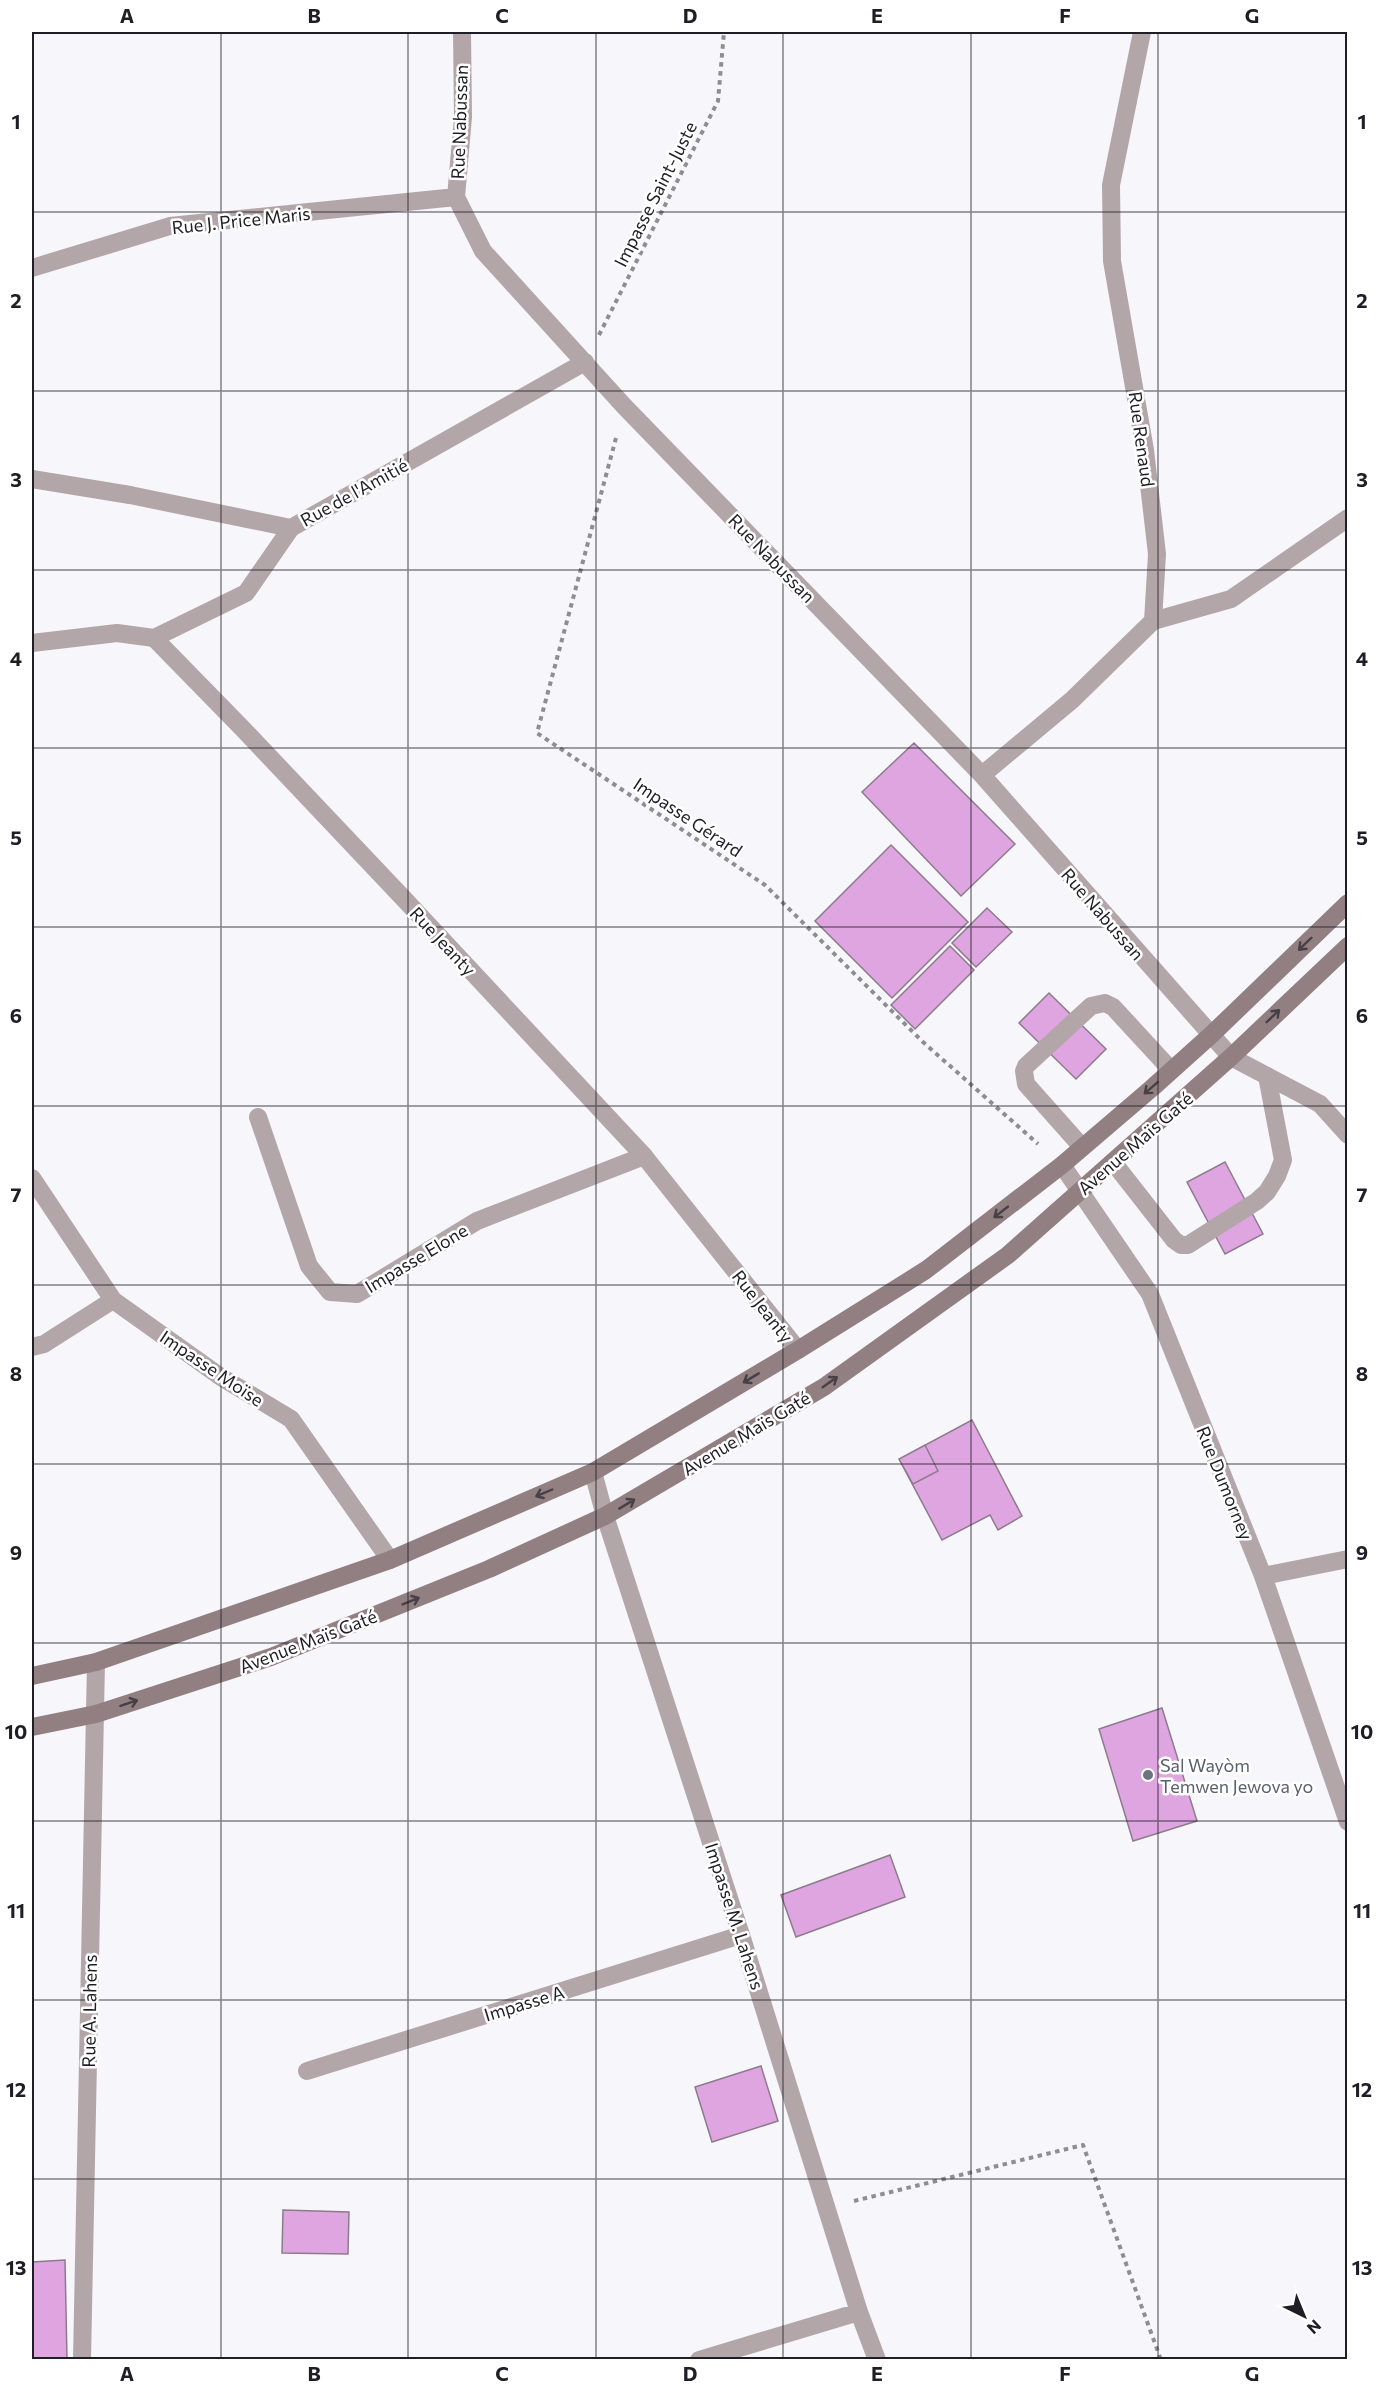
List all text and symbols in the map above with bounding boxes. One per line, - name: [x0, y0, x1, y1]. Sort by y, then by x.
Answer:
- text: A: [120, 3, 134, 27]
- text: B: [307, 3, 321, 27]
- text: C: [495, 3, 509, 27]
- text: D: [683, 3, 697, 27]
- text: E: [871, 3, 883, 27]
- text: F: [1059, 3, 1071, 27]
- text: G: [1245, 3, 1259, 27]
- street label: Rue Nabussan: [446, 64, 472, 180]
- text: 1: [11, 109, 21, 133]
- text: 1: [1357, 109, 1367, 133]
- street label: Impasse Saint-Juste: [609, 118, 701, 270]
- street label: Rue J. Price Maris: [171, 202, 311, 238]
- text: 2: [10, 288, 22, 312]
- text: 2: [1356, 288, 1368, 312]
- street label: Rue Renaud: [1124, 390, 1160, 488]
- street label: Rue de l'Amitié: [296, 453, 412, 531]
- text: 3: [10, 467, 22, 491]
- text: 3: [1356, 467, 1368, 491]
- street label: Rue Nabussan: [724, 509, 820, 607]
- text: 4: [10, 646, 22, 670]
- text: 4: [1356, 646, 1368, 670]
- street label: Impasse Gérard: [629, 773, 747, 861]
- text: 5: [10, 825, 22, 849]
- text: 5: [1356, 825, 1368, 849]
- street label: Rue Nabussan: [1057, 863, 1149, 965]
- street label: Rue Jeanty: [406, 902, 480, 980]
- one-way arrow: [1298, 936, 1313, 951]
- text: 6: [10, 1003, 22, 1027]
- text: 6: [1356, 1003, 1368, 1027]
- one-way arrow: [1265, 1009, 1280, 1024]
- one-way arrow: [1144, 1081, 1159, 1095]
- street label: Avenue Maïs Gaté: [1073, 1087, 1197, 1199]
- text: 7: [11, 1182, 22, 1206]
- text: 7: [1357, 1182, 1368, 1206]
- one-way arrow: [993, 1206, 1009, 1219]
- street label: Impasse Elone: [361, 1219, 471, 1297]
- street label: Rue Jeanty: [728, 1265, 798, 1347]
- street label: Impasse Moïse: [156, 1325, 268, 1411]
- text: 8: [10, 1361, 22, 1385]
- text: 8: [1356, 1361, 1368, 1385]
- one-way arrow: [743, 1373, 760, 1385]
- one-way arrow: [822, 1376, 838, 1388]
- street label: Avenue Maïs Gaté: [678, 1386, 814, 1480]
- street label: Rue Dumorney: [1192, 1423, 1258, 1543]
- one-way arrow: [536, 1488, 554, 1499]
- one-way arrow: [618, 1497, 635, 1509]
- text: 9: [10, 1540, 22, 1564]
- text: 9: [1356, 1540, 1368, 1564]
- one-way arrow: [401, 1595, 420, 1606]
- street label: Avenue Maïs Gaté: [236, 1605, 380, 1677]
- one-way arrow: [119, 1697, 138, 1708]
- text: 10: [5, 1719, 27, 1743]
- text: 10: [1351, 1719, 1373, 1743]
- place label: Sal Wayòm Temwen Jewova yo: [1160, 1754, 1313, 1797]
- marker: Sal Wayòm Temwen Jewova yo: [1141, 1768, 1155, 1782]
- street label: Impasse M. Lahens: [701, 1840, 769, 1992]
- text: 11: [7, 1898, 25, 1922]
- text: 11: [1353, 1898, 1371, 1922]
- street label: Rue A. Lahens: [77, 1954, 101, 2068]
- street label: Impasse A: [481, 1980, 567, 2026]
- text: 12: [6, 2077, 26, 2101]
- text: 12: [1352, 2077, 1372, 2101]
- text: 13: [6, 2255, 26, 2279]
- text: 13: [1352, 2255, 1372, 2279]
- north arrow: [1274, 2286, 1334, 2346]
- text: N: [1304, 2316, 1325, 2338]
- text: A: [120, 2361, 134, 2385]
- text: B: [307, 2361, 321, 2385]
- text: C: [495, 2361, 509, 2385]
- text: D: [683, 2361, 697, 2385]
- text: E: [871, 2361, 883, 2385]
- text: F: [1059, 2361, 1071, 2385]
- text: G: [1245, 2361, 1259, 2385]

